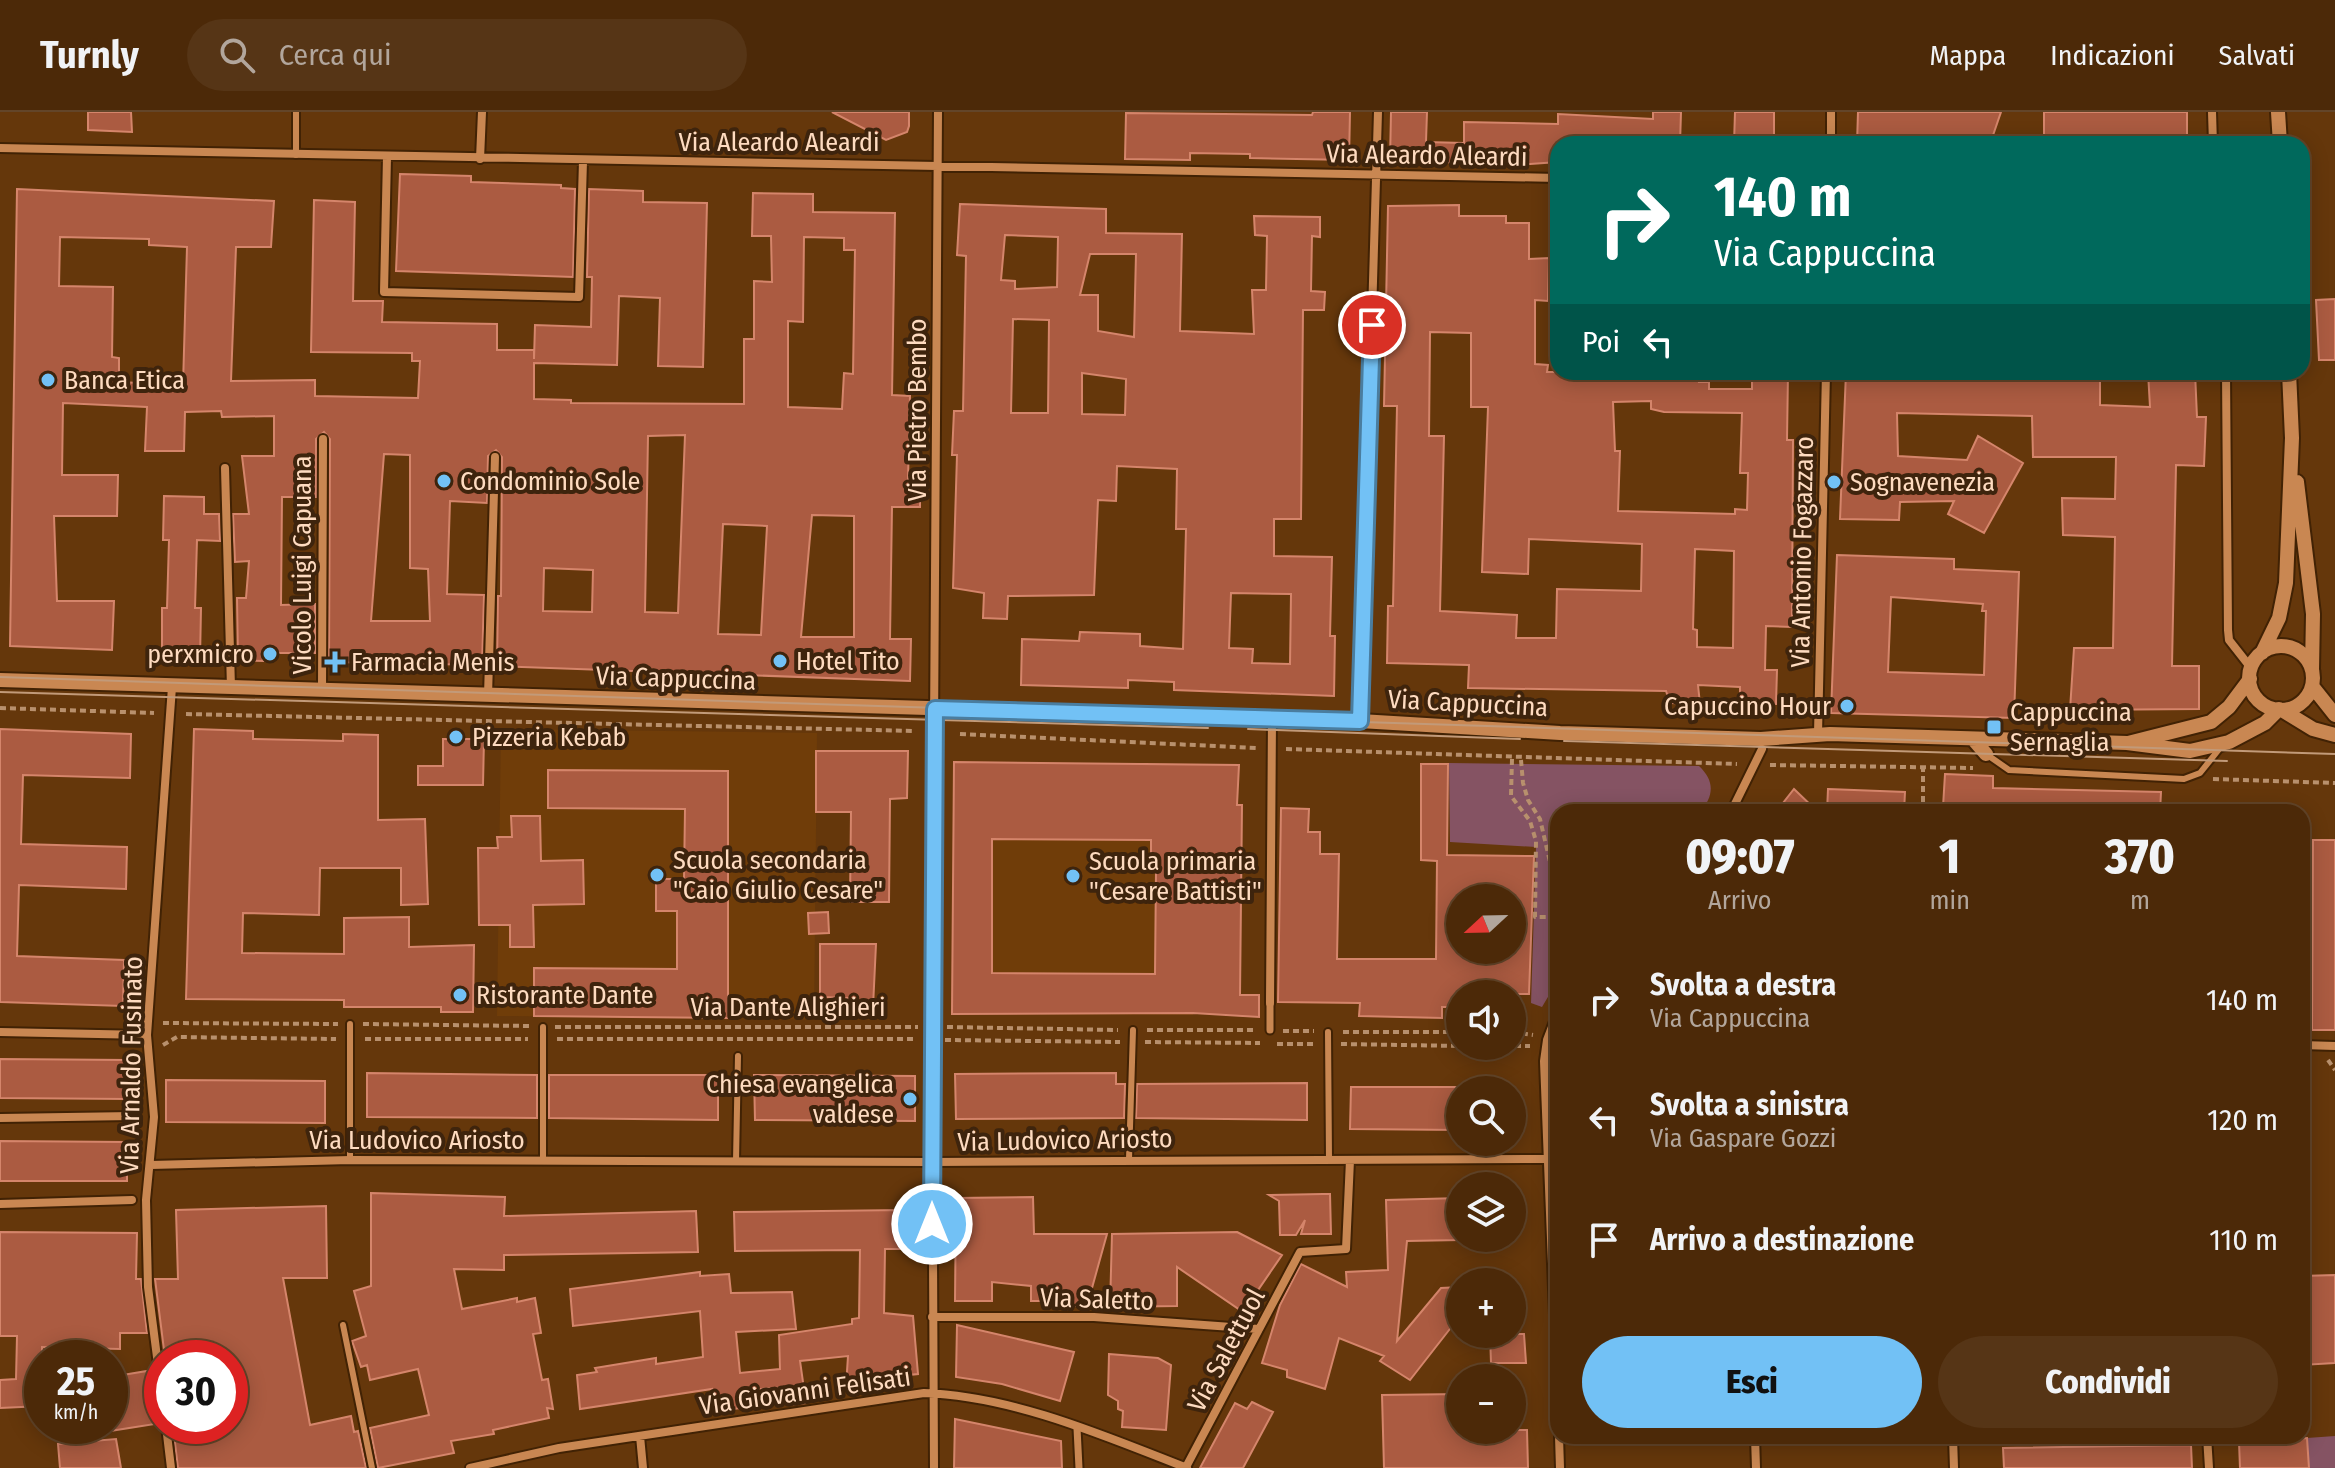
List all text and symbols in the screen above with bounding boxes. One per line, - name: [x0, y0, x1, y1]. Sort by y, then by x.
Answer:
- search box: [187, 19, 747, 91]
- text: Turnly: [40, 32, 139, 78]
- icon: search: [215, 33, 259, 77]
- text: Cerca qui: [279, 37, 391, 73]
- text: Mappa: [1929, 39, 2006, 72]
- text: Indicazioni: [2050, 39, 2175, 72]
- text: Salvati: [2219, 39, 2295, 72]
- street label: Via Aleardo Aleardi: [678, 127, 880, 158]
- street label: Via Aleardo Aleardi: [1326, 138, 1528, 173]
- text: 140 m: [1714, 164, 1851, 231]
- icon: right: [1582, 168, 1686, 272]
- text: Via Cappuccina: [1714, 232, 1936, 276]
- pin: [1338, 291, 1406, 359]
- icon: arrive: [1350, 303, 1394, 347]
- street label: Via Pietro Bembo: [902, 319, 933, 501]
- icon: left: [1636, 320, 1680, 364]
- text: Poi: [1582, 324, 1620, 360]
- place label: Banca Etica: [64, 365, 185, 396]
- marker: Banca Etica: [39, 371, 57, 389]
- street label: Via Antonio Fogazzaro: [1785, 436, 1820, 668]
- street label: Vicolo Luigi Capuana: [287, 455, 318, 675]
- place label: Condominio Sole: [460, 466, 640, 497]
- place label: Sognavenezia: [1850, 467, 1995, 498]
- marker: Condominio Sole: [435, 472, 453, 490]
- marker: Sognavenezia: [1825, 473, 1843, 491]
- place label: perxmicro: [147, 639, 254, 670]
- marker: perxmicro: [261, 645, 279, 663]
- place label: Hotel Tito: [796, 646, 900, 677]
- place label: Farmacia Menis: [351, 647, 515, 678]
- marker: Hotel Tito: [771, 652, 789, 670]
- marker: Farmacia Menis: [326, 653, 344, 671]
- street label: Via Cappuccina: [595, 660, 757, 697]
- street label: Via Cappuccina: [1387, 684, 1549, 723]
- place label: Capuccino Hour: [1664, 691, 1831, 722]
- marker: Capuccino Hour: [1838, 697, 1856, 715]
- place label: Cappuccina Sernaglia: [2010, 697, 2132, 758]
- marker: Cappuccina Sernaglia: [1985, 718, 2003, 736]
- place label: Pizzeria Kebab: [472, 722, 626, 753]
- marker: Pizzeria Kebab: [447, 728, 465, 746]
- text: 09:07: [1685, 828, 1794, 886]
- text: 1: [1939, 828, 1960, 886]
- text: 370: [2105, 828, 2175, 886]
- place label: Scuola secondaria "Caio Giulio Cesare": [673, 845, 883, 906]
- place label: Scuola primaria "Cesare Battisti": [1089, 846, 1262, 907]
- marker: Scuola secondaria "Caio Giulio Cesare": [648, 866, 666, 884]
- marker: Scuola primaria "Cesare Battisti": [1064, 867, 1082, 885]
- north arrow: [1446, 884, 1526, 964]
- map controls: [1446, 884, 1526, 1444]
- text: Arrivo: [1708, 885, 1772, 916]
- text: min: [1930, 885, 1970, 916]
- text: m: [2130, 885, 2150, 916]
- street label: Via Arnaldo Fusinato: [114, 956, 149, 1174]
- text: Svolta a destra: [1650, 967, 1836, 1003]
- icon: right: [1582, 978, 1626, 1022]
- place label: Ristorante Dante: [476, 980, 654, 1011]
- button: sound: [1446, 980, 1526, 1060]
- text: 140 m: [2206, 982, 2278, 1018]
- marker: Ristorante Dante: [451, 986, 469, 1004]
- street label: Via Dante Alighieri: [690, 992, 886, 1023]
- text: Via Cappuccina: [1650, 1003, 1810, 1034]
- place label: Chiesa evangelica valdese: [706, 1069, 894, 1130]
- button: search: [1446, 1076, 1526, 1156]
- text: Svolta a sinistra: [1650, 1087, 1849, 1123]
- marker: Chiesa evangelica valdese: [901, 1090, 919, 1108]
- icon: left: [1582, 1098, 1626, 1142]
- text: 120 m: [2207, 1102, 2278, 1138]
- street label: Via Ludovico Ariosto: [957, 1123, 1173, 1158]
- text: Via Gaspare Gozzi: [1650, 1123, 1836, 1154]
- street label: Via Ludovico Ariosto: [309, 1125, 525, 1156]
- button: layers: [1446, 1172, 1526, 1252]
- position arrow: [890, 1182, 974, 1266]
- icon: arrive: [1582, 1218, 1626, 1262]
- text: Arrivo a destinazione: [1650, 1222, 1914, 1258]
- text: 110 m: [2209, 1222, 2278, 1258]
- button: +: [1446, 1268, 1526, 1348]
- street label: Via Saletto: [1040, 1282, 1154, 1317]
- street label: Via Salettuol: [1181, 1283, 1272, 1417]
- button: Esci: [1582, 1336, 1922, 1428]
- button: Condividi: [1938, 1336, 2278, 1428]
- speed limit sign: 30: [144, 1340, 248, 1444]
- text: 25: [57, 1358, 95, 1406]
- street label: Via Giovanni Felisati: [697, 1361, 913, 1422]
- button: −: [1446, 1364, 1526, 1444]
- text: km/h: [54, 1400, 98, 1424]

